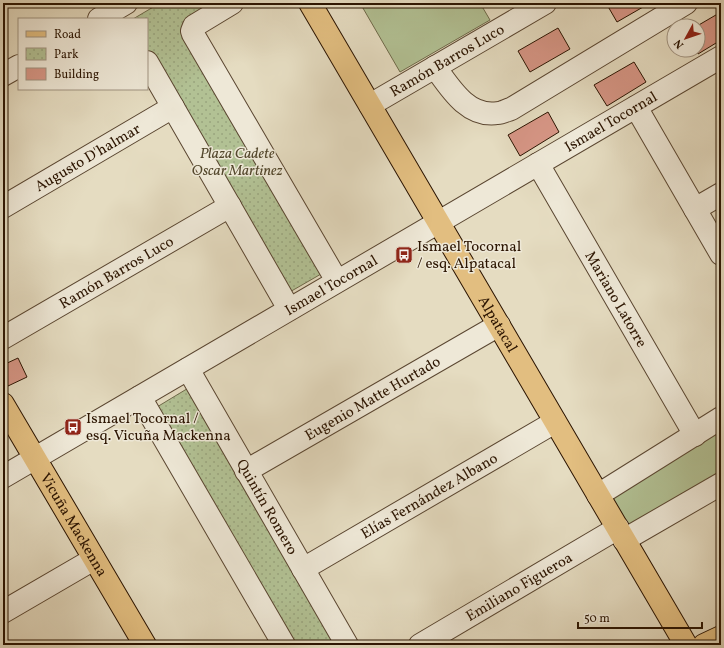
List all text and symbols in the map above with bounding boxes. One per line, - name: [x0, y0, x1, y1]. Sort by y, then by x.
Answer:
- legend: [18, 18, 148, 90]
- north arrow: [666, 18, 706, 58]
- street label: Ramón Barros Luco: [386, 20, 509, 103]
- text: Road: [54, 27, 81, 43]
- text: N: [671, 36, 688, 51]
- text: Park: [54, 47, 79, 63]
- text: Building: [54, 67, 99, 83]
- street label: Ismael Tocornal: [561, 87, 662, 158]
- street label: Augusto D'halmar: [32, 119, 145, 198]
- park label: Plaza Cadete Oscar Martinez: [192, 144, 282, 182]
- street label: Ramón Barros Luco: [56, 232, 178, 315]
- place label: Ismael Tocornal / esq. Alpatacal: [417, 237, 521, 275]
- bus stop icon: Ismael Tocornal / esq. Alpatacal: [394, 245, 414, 265]
- street label: Mariano Latorre: [579, 248, 651, 352]
- street label: Ismael Tocornal: [281, 251, 382, 322]
- street label: Alpatacal: [472, 293, 522, 357]
- street label: Eugenio Matte Hurtado: [301, 352, 445, 447]
- place label: Ismael Tocornal / esq. Vicuña Mackenna: [86, 409, 231, 447]
- bus stop icon: Ismael Tocornal / esq. Vicuña Mackenna: [63, 417, 83, 437]
- street label: Elías Fernández Albano: [357, 449, 502, 545]
- street label: Quintín Romero: [230, 456, 302, 559]
- street label: Vicuña Mackenna: [34, 470, 112, 581]
- street label: Emiliano Figueroa: [462, 548, 577, 628]
- scale bar: [578, 604, 702, 630]
- text: 50 m: [584, 611, 610, 627]

